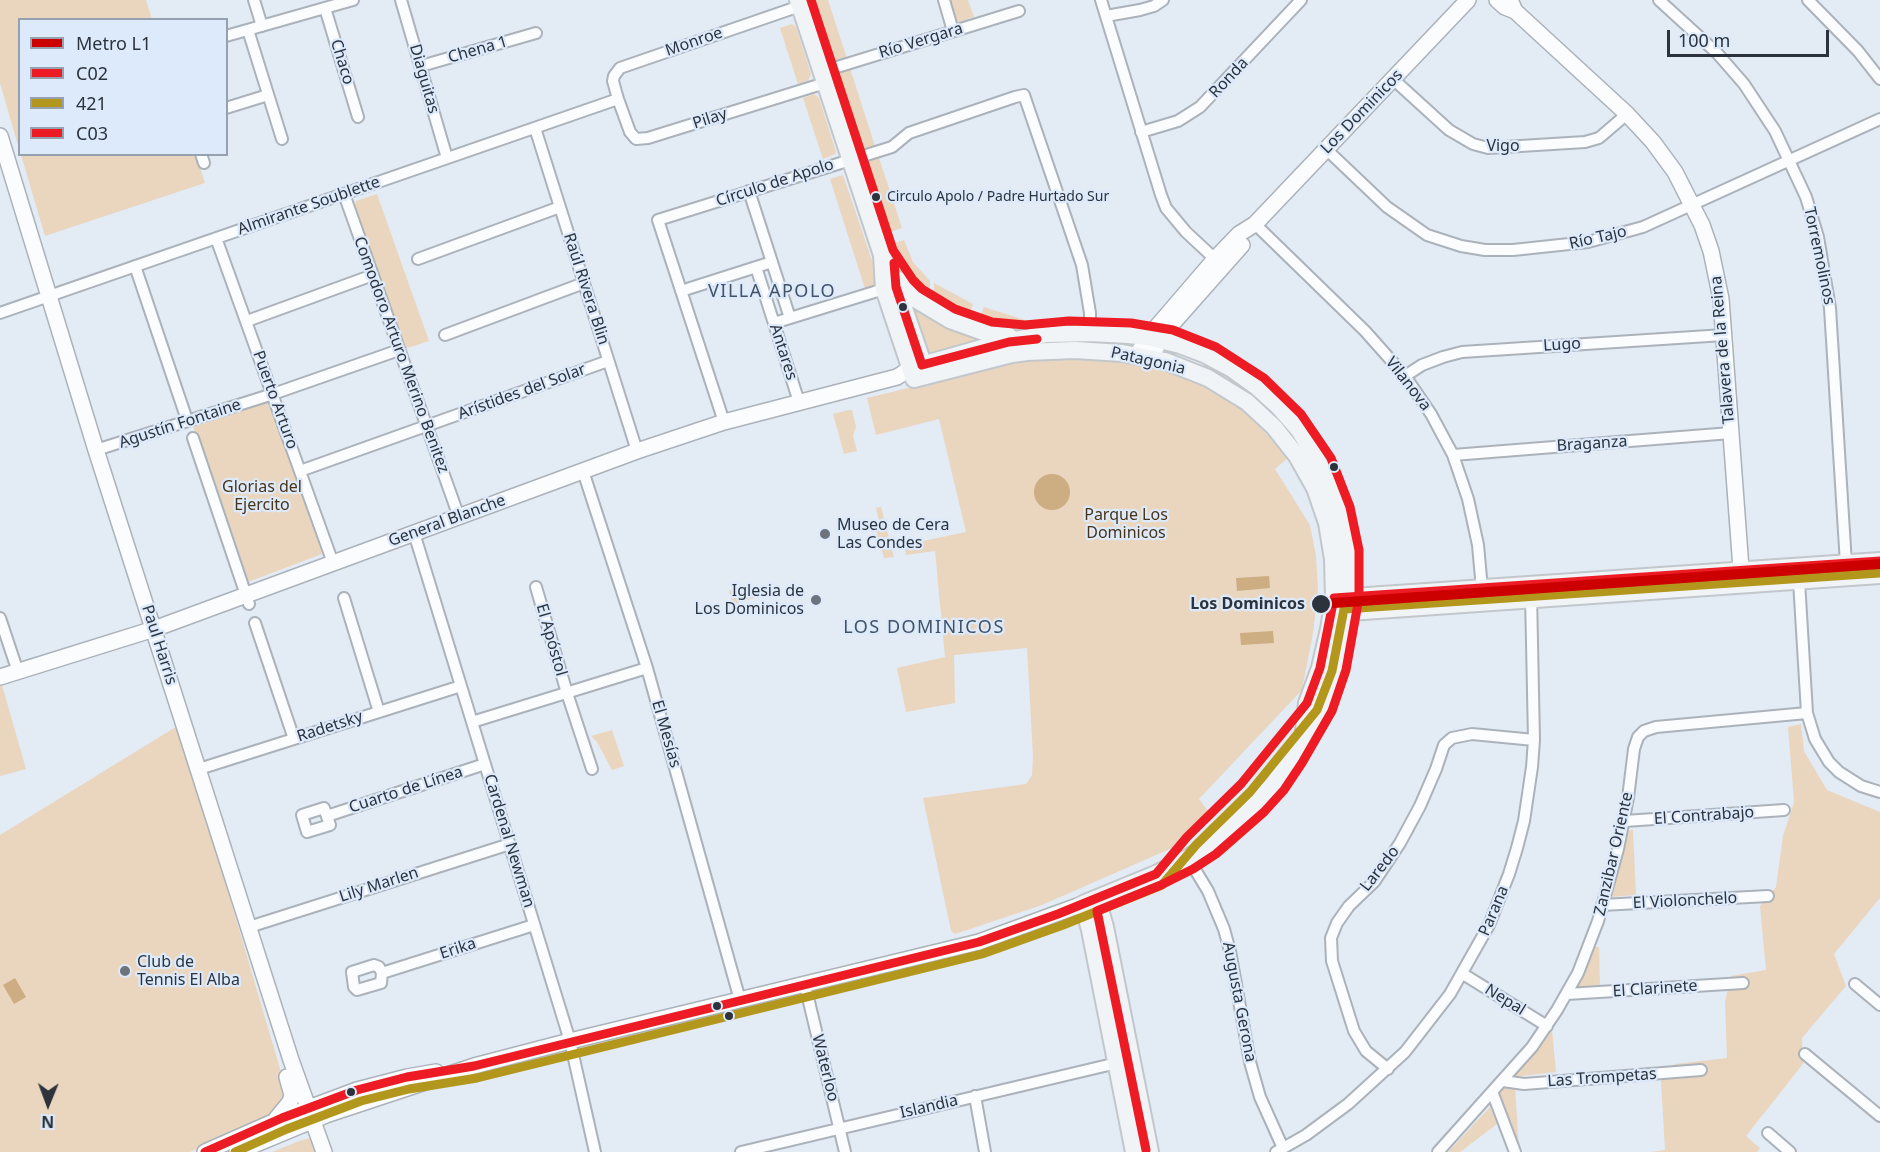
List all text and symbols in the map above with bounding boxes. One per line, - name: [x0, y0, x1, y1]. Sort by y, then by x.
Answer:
- legend: [18, 18, 228, 156]
- scale bar: [1670, 18, 1832, 56]
- street label: Río Vergara: [877, 19, 965, 63]
- street label: Monroe: [663, 23, 725, 61]
- text: 100 m: [1678, 28, 1730, 52]
- text: Metro L1: [76, 31, 151, 55]
- street label: Chena 1: [446, 32, 510, 68]
- street label: Chaco: [326, 37, 358, 87]
- street label: Diaguitas: [405, 42, 443, 116]
- street label: Ronda: [1205, 54, 1253, 102]
- text: C02: [76, 61, 108, 85]
- street label: Los Dominicos: [1317, 66, 1407, 158]
- text: 421: [76, 91, 107, 115]
- street label: Pilay: [690, 104, 730, 134]
- text: C03: [76, 121, 108, 145]
- street label: Vigo: [1486, 136, 1520, 156]
- street label: Círculo de Apolo: [714, 155, 836, 211]
- street label: Almirante Soublette: [235, 173, 383, 239]
- place label: Circulo Apolo / Padre Hurtado Sur: [887, 189, 1109, 205]
- marker: Circulo Apolo / Padre Hurtado Sur: [870, 191, 882, 203]
- street label: Torremolinos: [1799, 205, 1839, 307]
- street label: Río Tajo: [1567, 222, 1629, 254]
- street label: Raúl Rivera Blin: [559, 231, 613, 347]
- street label: Comodoro Arturo Merino Benitez: [349, 234, 453, 476]
- street label: Talavera de la Reina: [1707, 275, 1739, 425]
- district label: VILLA APOLO: [708, 281, 836, 303]
- unlabelled marker: [897, 301, 909, 313]
- street label: Antares: [765, 322, 801, 382]
- street label: Lugo: [1542, 334, 1582, 356]
- street label: Patagonia: [1109, 343, 1187, 379]
- street label: Puerto Arturo: [248, 348, 302, 452]
- street label: Vilanova: [1381, 353, 1435, 415]
- street label: Arístides del Solar: [456, 360, 588, 424]
- street label: Agustín Fontaine: [117, 395, 243, 453]
- street label: Braganza: [1556, 432, 1628, 456]
- unlabelled marker: [1328, 461, 1340, 473]
- park label: Glorias del Ejercito: [222, 477, 302, 515]
- street label: General Blanche: [386, 491, 508, 551]
- park label: Parque Los Dominicos: [1084, 505, 1168, 543]
- place label: Museo de Cera Las Condes: [837, 515, 949, 553]
- marker: Museo de Cera Las Condes: [818, 527, 832, 541]
- place label: Iglesia de Los Dominicos: [695, 581, 804, 619]
- marker: Iglesia de Los Dominicos: [809, 593, 823, 607]
- marker: Los Dominicos: [1310, 593, 1332, 615]
- place label: Los Dominicos: [1190, 594, 1305, 614]
- street label: El Apóstol: [532, 602, 570, 678]
- street label: Paul Harris: [137, 603, 181, 687]
- district label: LOS DOMINICOS: [843, 617, 1005, 639]
- street label: El Mesías: [647, 698, 685, 770]
- street label: Radetsky: [295, 707, 365, 747]
- street label: Cuarto de Línea: [347, 763, 465, 817]
- street label: Cardenal Newman: [480, 772, 538, 910]
- street label: Zanzibar Oriente: [1590, 790, 1638, 918]
- street label: El Contrabajo: [1653, 803, 1755, 829]
- street label: Laredo: [1356, 843, 1404, 895]
- street label: Lily Marlen: [337, 863, 421, 907]
- street label: Parana: [1475, 883, 1513, 939]
- street label: El Violonchelo: [1632, 889, 1738, 913]
- street label: Erika: [437, 934, 479, 964]
- street label: Augusta Gerona: [1218, 940, 1260, 1064]
- place label: Club de Tennis El Alba: [137, 952, 240, 990]
- marker: Club de Tennis El Alba: [118, 964, 132, 978]
- street label: El Clarinete: [1612, 976, 1698, 1002]
- street label: Nepal: [1481, 980, 1529, 1020]
- unlabelled marker: [711, 1000, 723, 1012]
- unlabelled marker: [723, 1010, 735, 1022]
- street label: Waterloo: [807, 1032, 843, 1104]
- street label: Las Trompetas: [1547, 1065, 1657, 1091]
- north arrow: [18, 1074, 78, 1134]
- unlabelled marker: [345, 1086, 357, 1098]
- street label: Islandia: [898, 1091, 960, 1123]
- text: N: [41, 1111, 54, 1133]

